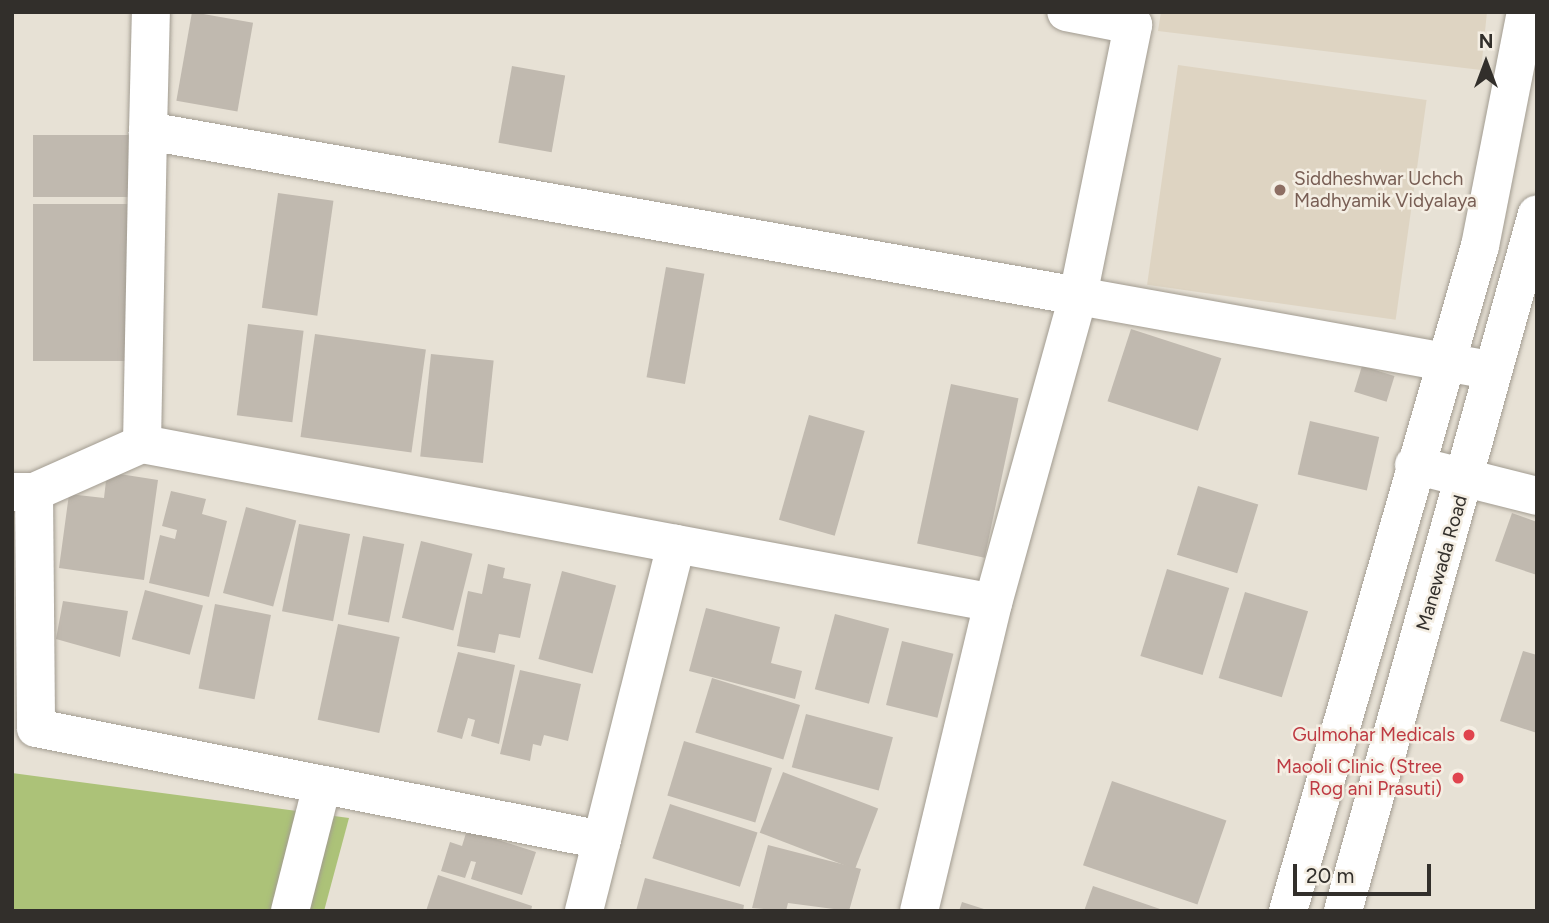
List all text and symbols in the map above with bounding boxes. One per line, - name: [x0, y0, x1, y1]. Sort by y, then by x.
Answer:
- north arrow: [1451, 28, 1521, 98]
- text: N: [1479, 30, 1493, 53]
- place label: Siddheshwar Uchch Madhyamik Vidyalaya: [1294, 168, 1477, 212]
- marker: Siddheshwar Uchch Madhyamik Vidyalaya: [1272, 182, 1288, 198]
- street label: Manewada Road: [1412, 493, 1472, 633]
- place label: Gulmohar Medicals: [1292, 724, 1455, 746]
- marker: Gulmohar Medicals: [1461, 727, 1477, 743]
- place label: Maooli Clinic (Stree Rog ani Prasuti): [1276, 756, 1442, 800]
- marker: Maooli Clinic (Stree Rog ani Prasuti): [1448, 768, 1468, 788]
- scale bar: [1297, 850, 1435, 894]
- text: 20 m: [1306, 863, 1354, 888]

